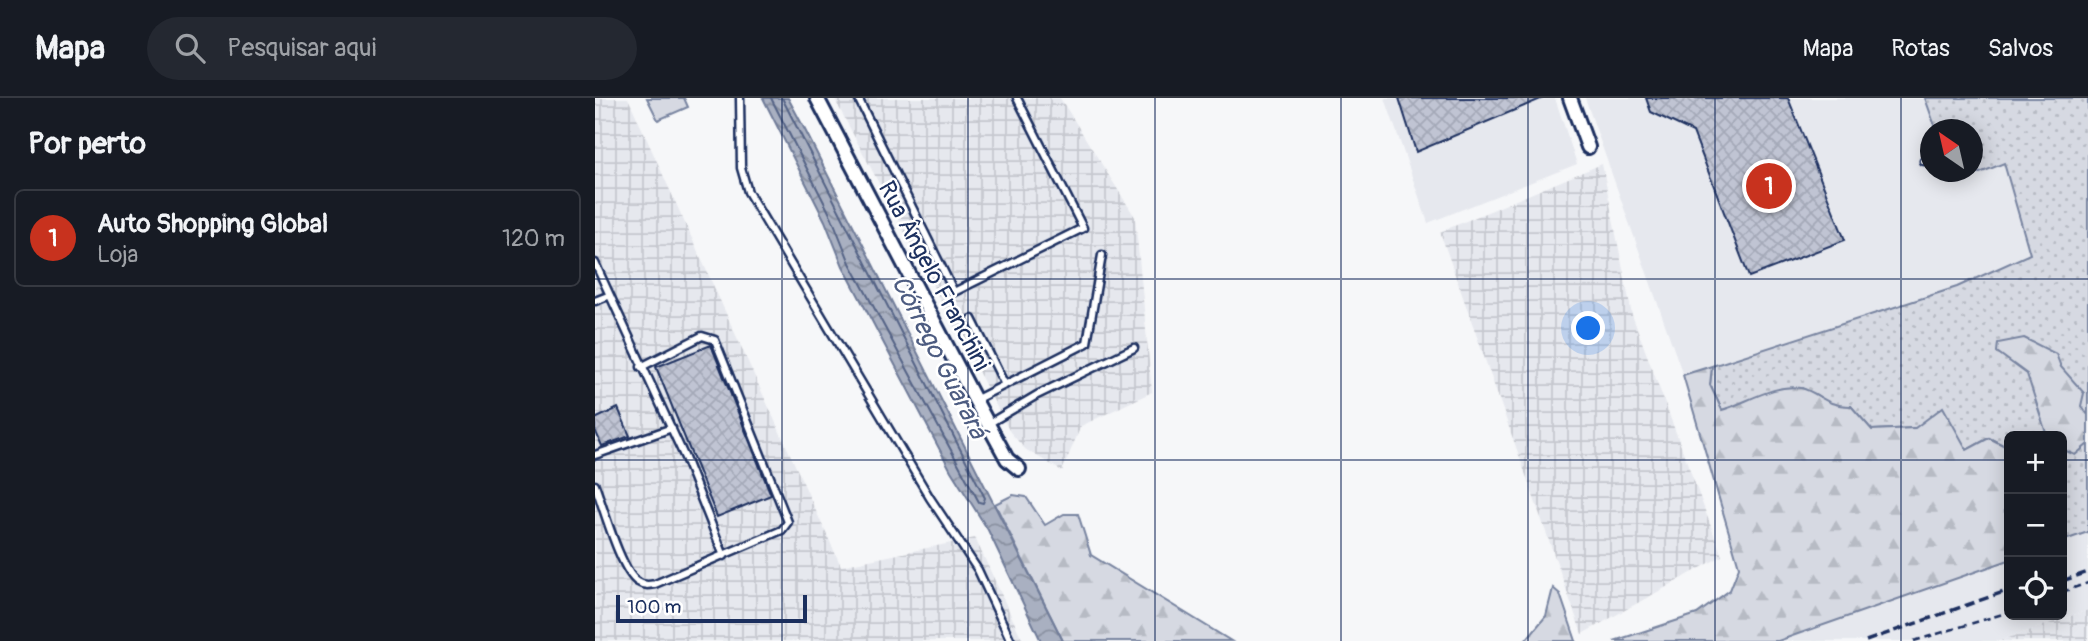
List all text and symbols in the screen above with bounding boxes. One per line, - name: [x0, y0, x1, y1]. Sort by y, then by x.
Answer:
- search box: [147, 17, 637, 80]
- text: Mapa: [35, 28, 105, 69]
- icon: search: [171, 29, 209, 67]
- text: Pesquisar aqui: [227, 32, 376, 64]
- text: Mapa: [1802, 34, 1853, 63]
- text: Rotas: [1891, 34, 1950, 63]
- text: Salvos: [1988, 34, 2053, 63]
- north arrow: [1920, 119, 1983, 182]
- text: Por perto: [28, 125, 146, 162]
- pin: 1: [1746, 160, 1792, 212]
- street label: Rua Ângelo Franchini: [872, 176, 996, 376]
- text: Auto Shopping Global: [97, 208, 328, 240]
- text: 1: [49, 224, 58, 253]
- text: 120 m: [502, 224, 565, 253]
- text: Loja: [97, 240, 138, 269]
- water label: Córrego Guarará: [884, 270, 995, 446]
- your location: [1571, 311, 1605, 345]
- map controls: [2004, 431, 2067, 620]
- button: +: [2004, 431, 2067, 494]
- button: −: [2004, 494, 2067, 557]
- button: locate: [2004, 557, 2067, 620]
- scale bar: [616, 592, 807, 624]
- text: 100 m: [627, 595, 681, 619]

